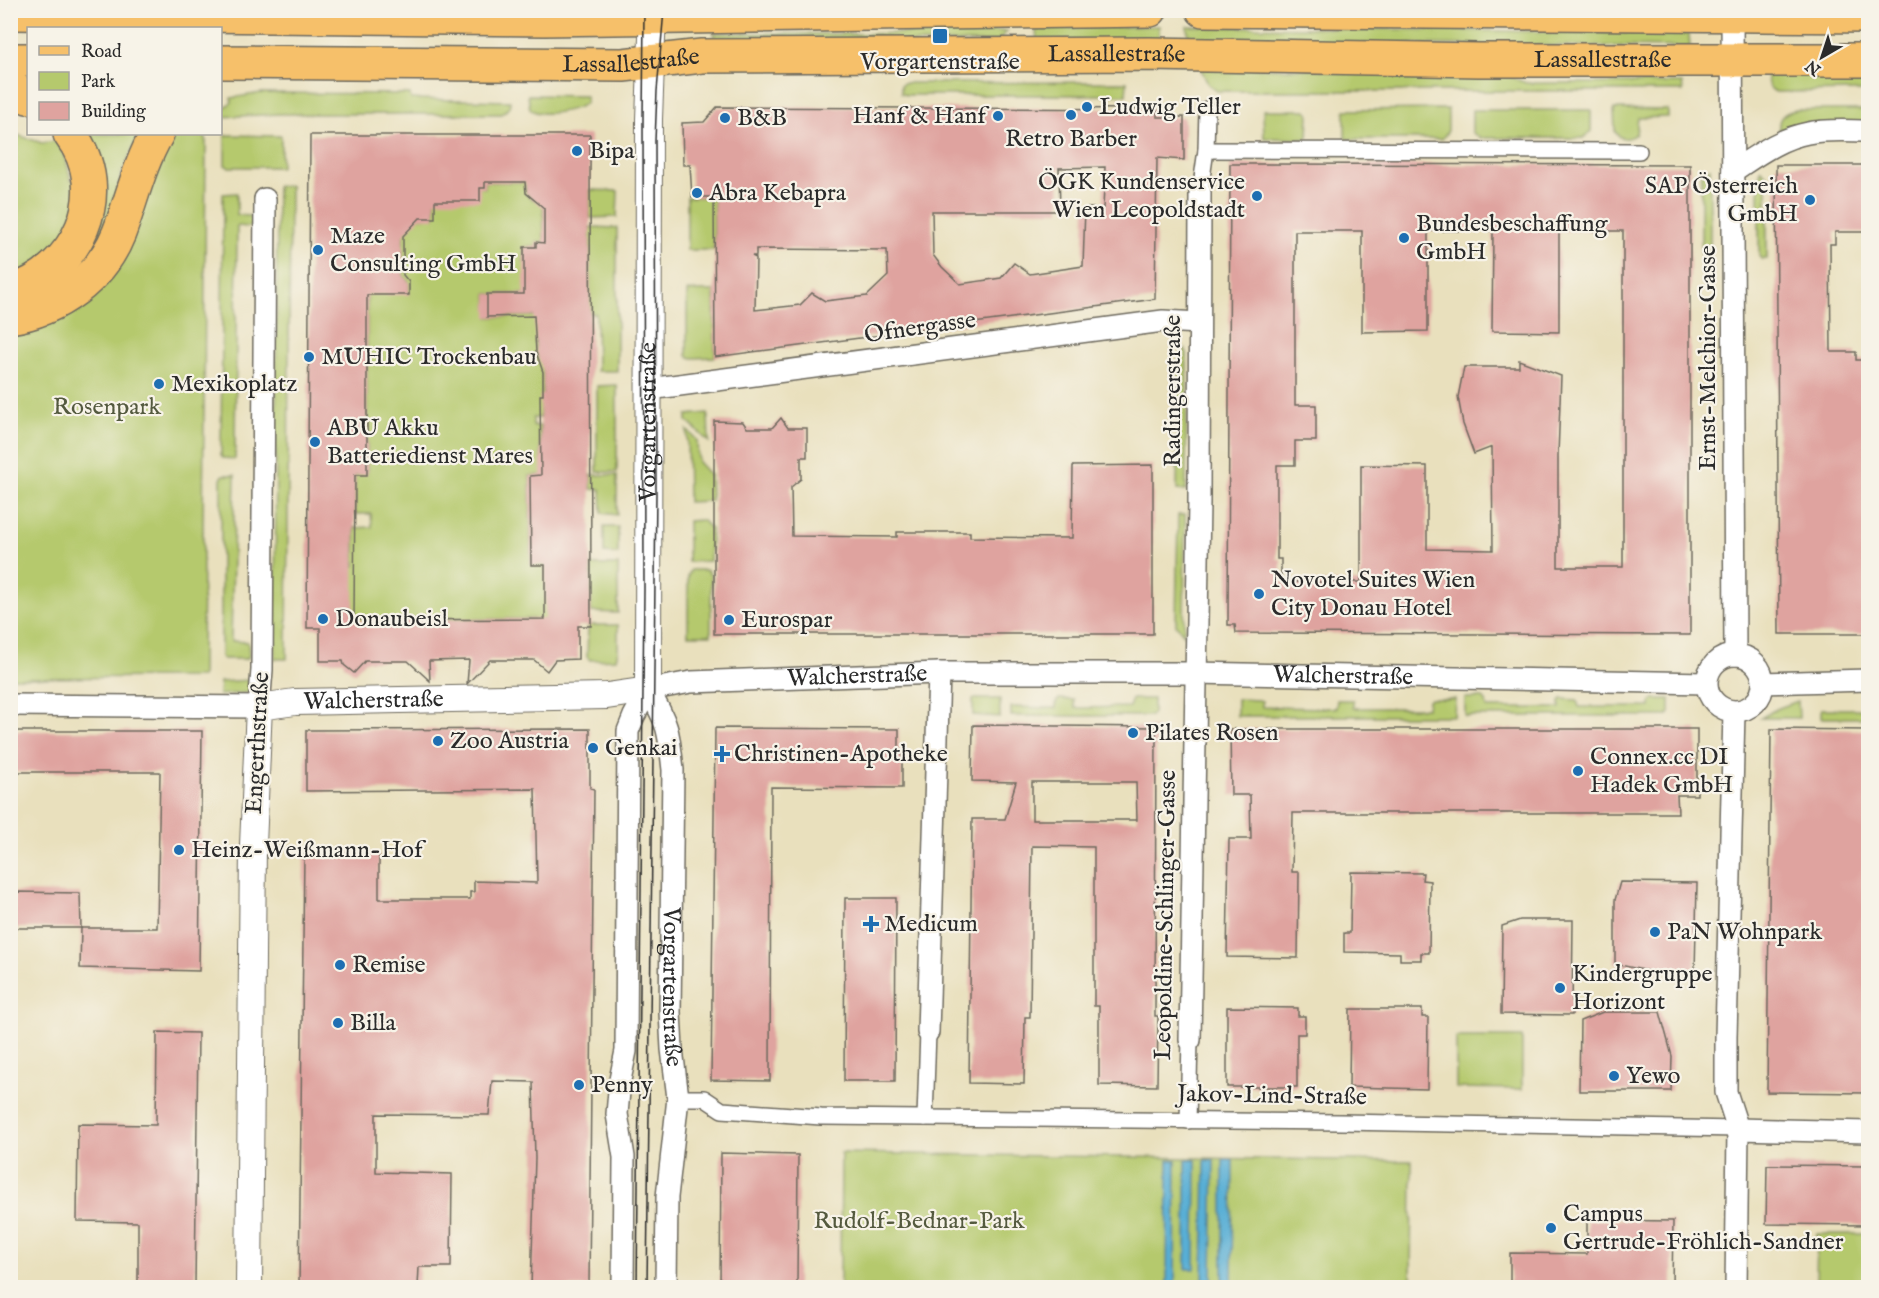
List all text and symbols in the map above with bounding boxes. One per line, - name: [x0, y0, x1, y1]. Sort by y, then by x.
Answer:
- legend: [27, 27, 222, 135]
- marker: Vorgartenstraße: [931, 27, 949, 45]
- north arrow: [1792, 27, 1852, 87]
- street label: Lassallestraße: [1047, 38, 1186, 70]
- text: Road: [81, 41, 122, 64]
- street label: Lassallestraße: [562, 41, 701, 81]
- street label: Lassallestraße: [1533, 45, 1671, 76]
- place label: Vorgartenstraße: [859, 47, 1020, 78]
- text: N: [1802, 55, 1826, 80]
- text: Park: [81, 71, 116, 94]
- place label: Ludwig Teller: [1099, 92, 1241, 123]
- marker: Ludwig Teller: [1080, 100, 1094, 114]
- text: Building: [81, 101, 146, 124]
- place label: Hanf & Hanf: [853, 101, 990, 132]
- place label: B&B: [737, 103, 787, 134]
- marker: Retro Barber: [1064, 108, 1078, 122]
- marker: Hanf & Hanf: [991, 109, 1005, 123]
- marker: B&B: [718, 111, 732, 125]
- place label: Retro Barber: [1005, 124, 1137, 155]
- place label: Bipa: [589, 136, 635, 167]
- marker: Bipa: [570, 144, 584, 158]
- place label: ÖGK Kundenservice Wien Leopoldstadt: [1038, 167, 1245, 226]
- place label: SAP Österreich GmbH: [1645, 171, 1798, 230]
- place label: Abra Kebapra: [708, 178, 847, 209]
- marker: Abra Kebapra: [690, 186, 704, 200]
- marker: ÖGK Kundenservice Wien Leopoldstadt: [1250, 189, 1264, 203]
- marker: SAP Österreich GmbH: [1803, 193, 1817, 207]
- place label: Bundesbeschaffung GmbH: [1416, 209, 1609, 268]
- place label: Maze Consulting GmbH: [330, 221, 517, 280]
- marker: Bundesbeschaffung GmbH: [1397, 231, 1411, 245]
- marker: Maze Consulting GmbH: [311, 243, 325, 257]
- street label: Ernst-Melchior-Gasse: [1693, 245, 1724, 471]
- street label: Ofnergasse: [862, 305, 978, 351]
- street label: Radingerstraße: [1158, 315, 1189, 467]
- place label: MUHIC Trockenbau: [321, 342, 537, 373]
- street label: Vorgartenstraße: [633, 342, 664, 503]
- marker: MUHIC Trockenbau: [302, 350, 316, 364]
- place label: Mexikoplatz: [171, 369, 297, 400]
- marker: Mexikoplatz: [152, 377, 166, 391]
- park label: Rosenpark: [53, 392, 161, 423]
- place label: ABU Akku Batteriedienst Mares: [326, 413, 533, 472]
- marker: ABU Akku Batteriedienst Mares: [308, 435, 322, 449]
- place label: Novotel Suites Wien City Donau Hotel: [1271, 565, 1475, 624]
- marker: Novotel Suites Wien City Donau Hotel: [1252, 587, 1266, 601]
- place label: Donaubeisl: [335, 604, 448, 635]
- place label: Eurospar: [741, 605, 833, 636]
- marker: Donaubeisl: [316, 612, 330, 626]
- marker: Eurospar: [722, 613, 736, 627]
- street label: Walcherstraße: [786, 658, 928, 694]
- street label: Walcherstraße: [1273, 659, 1414, 693]
- street label: Engerthstraße: [239, 671, 277, 815]
- street label: Walcherstraße: [303, 684, 444, 717]
- place label: Pilates Rosen: [1145, 718, 1279, 749]
- place label: Zoo Austria: [450, 726, 570, 757]
- marker: Pilates Rosen: [1126, 726, 1140, 740]
- place label: Genkai: [605, 733, 678, 764]
- marker: Zoo Austria: [431, 734, 445, 748]
- place label: Christinen-Apotheke: [734, 739, 948, 770]
- marker: Genkai: [586, 741, 600, 755]
- place label: Connex.cc DI Hadek GmbH: [1590, 742, 1733, 801]
- marker: Christinen-Apotheke: [715, 747, 729, 761]
- marker: Connex.cc DI Hadek GmbH: [1571, 764, 1585, 778]
- street label: Leopoldine-Schlinger-Gasse: [1148, 770, 1184, 1060]
- place label: Heinz-Weißmann-Hof: [191, 835, 427, 866]
- marker: Heinz-Weißmann-Hof: [172, 843, 186, 857]
- street label: Vorgartenstraße: [654, 906, 690, 1069]
- place label: Medicum: [884, 909, 978, 940]
- marker: Medicum: [862, 915, 880, 933]
- place label: PaN Wohnpark: [1667, 917, 1822, 948]
- marker: PaN Wohnpark: [1648, 925, 1662, 939]
- place label: Remise: [352, 950, 426, 981]
- marker: Remise: [333, 958, 347, 972]
- place label: Kindergruppe Horizont: [1572, 959, 1713, 1018]
- marker: Kindergruppe Horizont: [1553, 981, 1567, 995]
- place label: Billa: [350, 1008, 396, 1039]
- marker: Billa: [331, 1016, 345, 1030]
- place label: Yewo: [1626, 1061, 1681, 1092]
- marker: Yewo: [1607, 1069, 1621, 1083]
- place label: Penny: [591, 1070, 653, 1101]
- marker: Penny: [572, 1078, 586, 1092]
- street label: Jakov-Lind-Straße: [1174, 1079, 1367, 1113]
- place label: Campus Gertrude-Fröhlich-Sandner: [1563, 1199, 1844, 1258]
- park label: Rudolf-Bednar-Park: [813, 1206, 1025, 1237]
- marker: Campus Gertrude-Fröhlich-Sandner: [1544, 1221, 1558, 1235]

